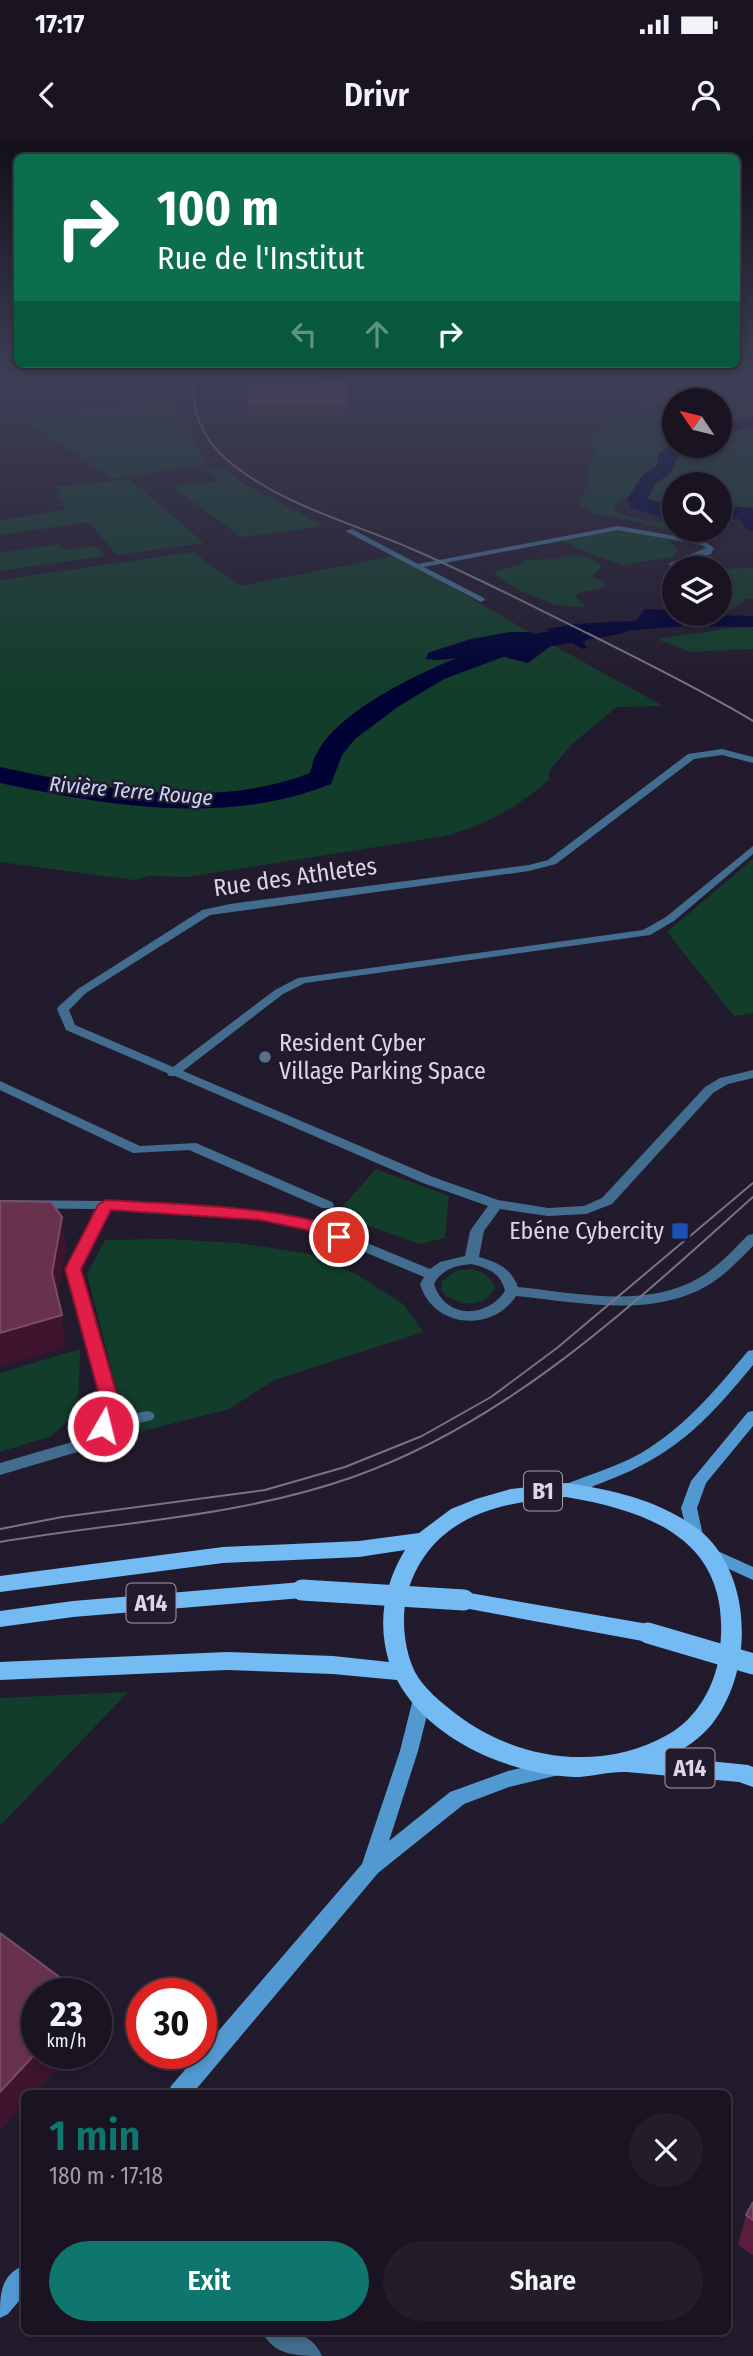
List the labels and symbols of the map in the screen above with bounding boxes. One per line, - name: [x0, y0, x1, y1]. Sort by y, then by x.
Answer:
- north arrow: [662, 388, 732, 458]
- water label: Rivière Terre Rouge: [48, 771, 214, 811]
- street label: Rue des Athletes: [212, 852, 378, 902]
- place label: Resident Cyber Village Parking Space: [279, 1029, 486, 1085]
- marker: Resident Cyber Village Parking Space: [257, 1049, 273, 1065]
- pin: [309, 1207, 369, 1267]
- place label: Ebéne Cybercity: [509, 1217, 664, 1245]
- marker: Ebéne Cybercity: [670, 1221, 690, 1241]
- position arrow: [66, 1389, 140, 1463]
- road number: B1: [524, 1472, 562, 1510]
- road number: A14: [127, 1584, 176, 1622]
- road number: A14: [666, 1749, 714, 1788]
- speed limit sign: 30: [126, 1978, 217, 2069]

